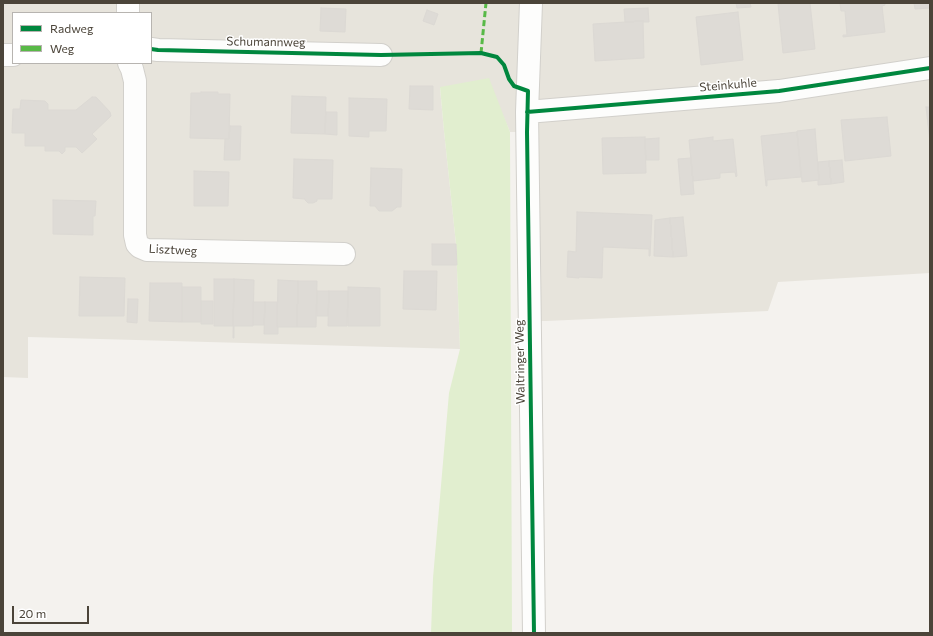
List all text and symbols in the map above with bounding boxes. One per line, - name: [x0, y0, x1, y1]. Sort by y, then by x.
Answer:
- legend: [12, 12, 152, 64]
- text: Radweg: [50, 21, 93, 35]
- street label: Schumannweg: [226, 34, 306, 50]
- text: Weg: [50, 41, 74, 55]
- street label: Steinkuhle: [699, 75, 757, 95]
- street label: Lisztweg: [148, 242, 198, 258]
- street label: Waltringer Weg: [512, 320, 528, 404]
- scale bar: [14, 598, 91, 624]
- text: 20 m: [19, 606, 46, 620]

